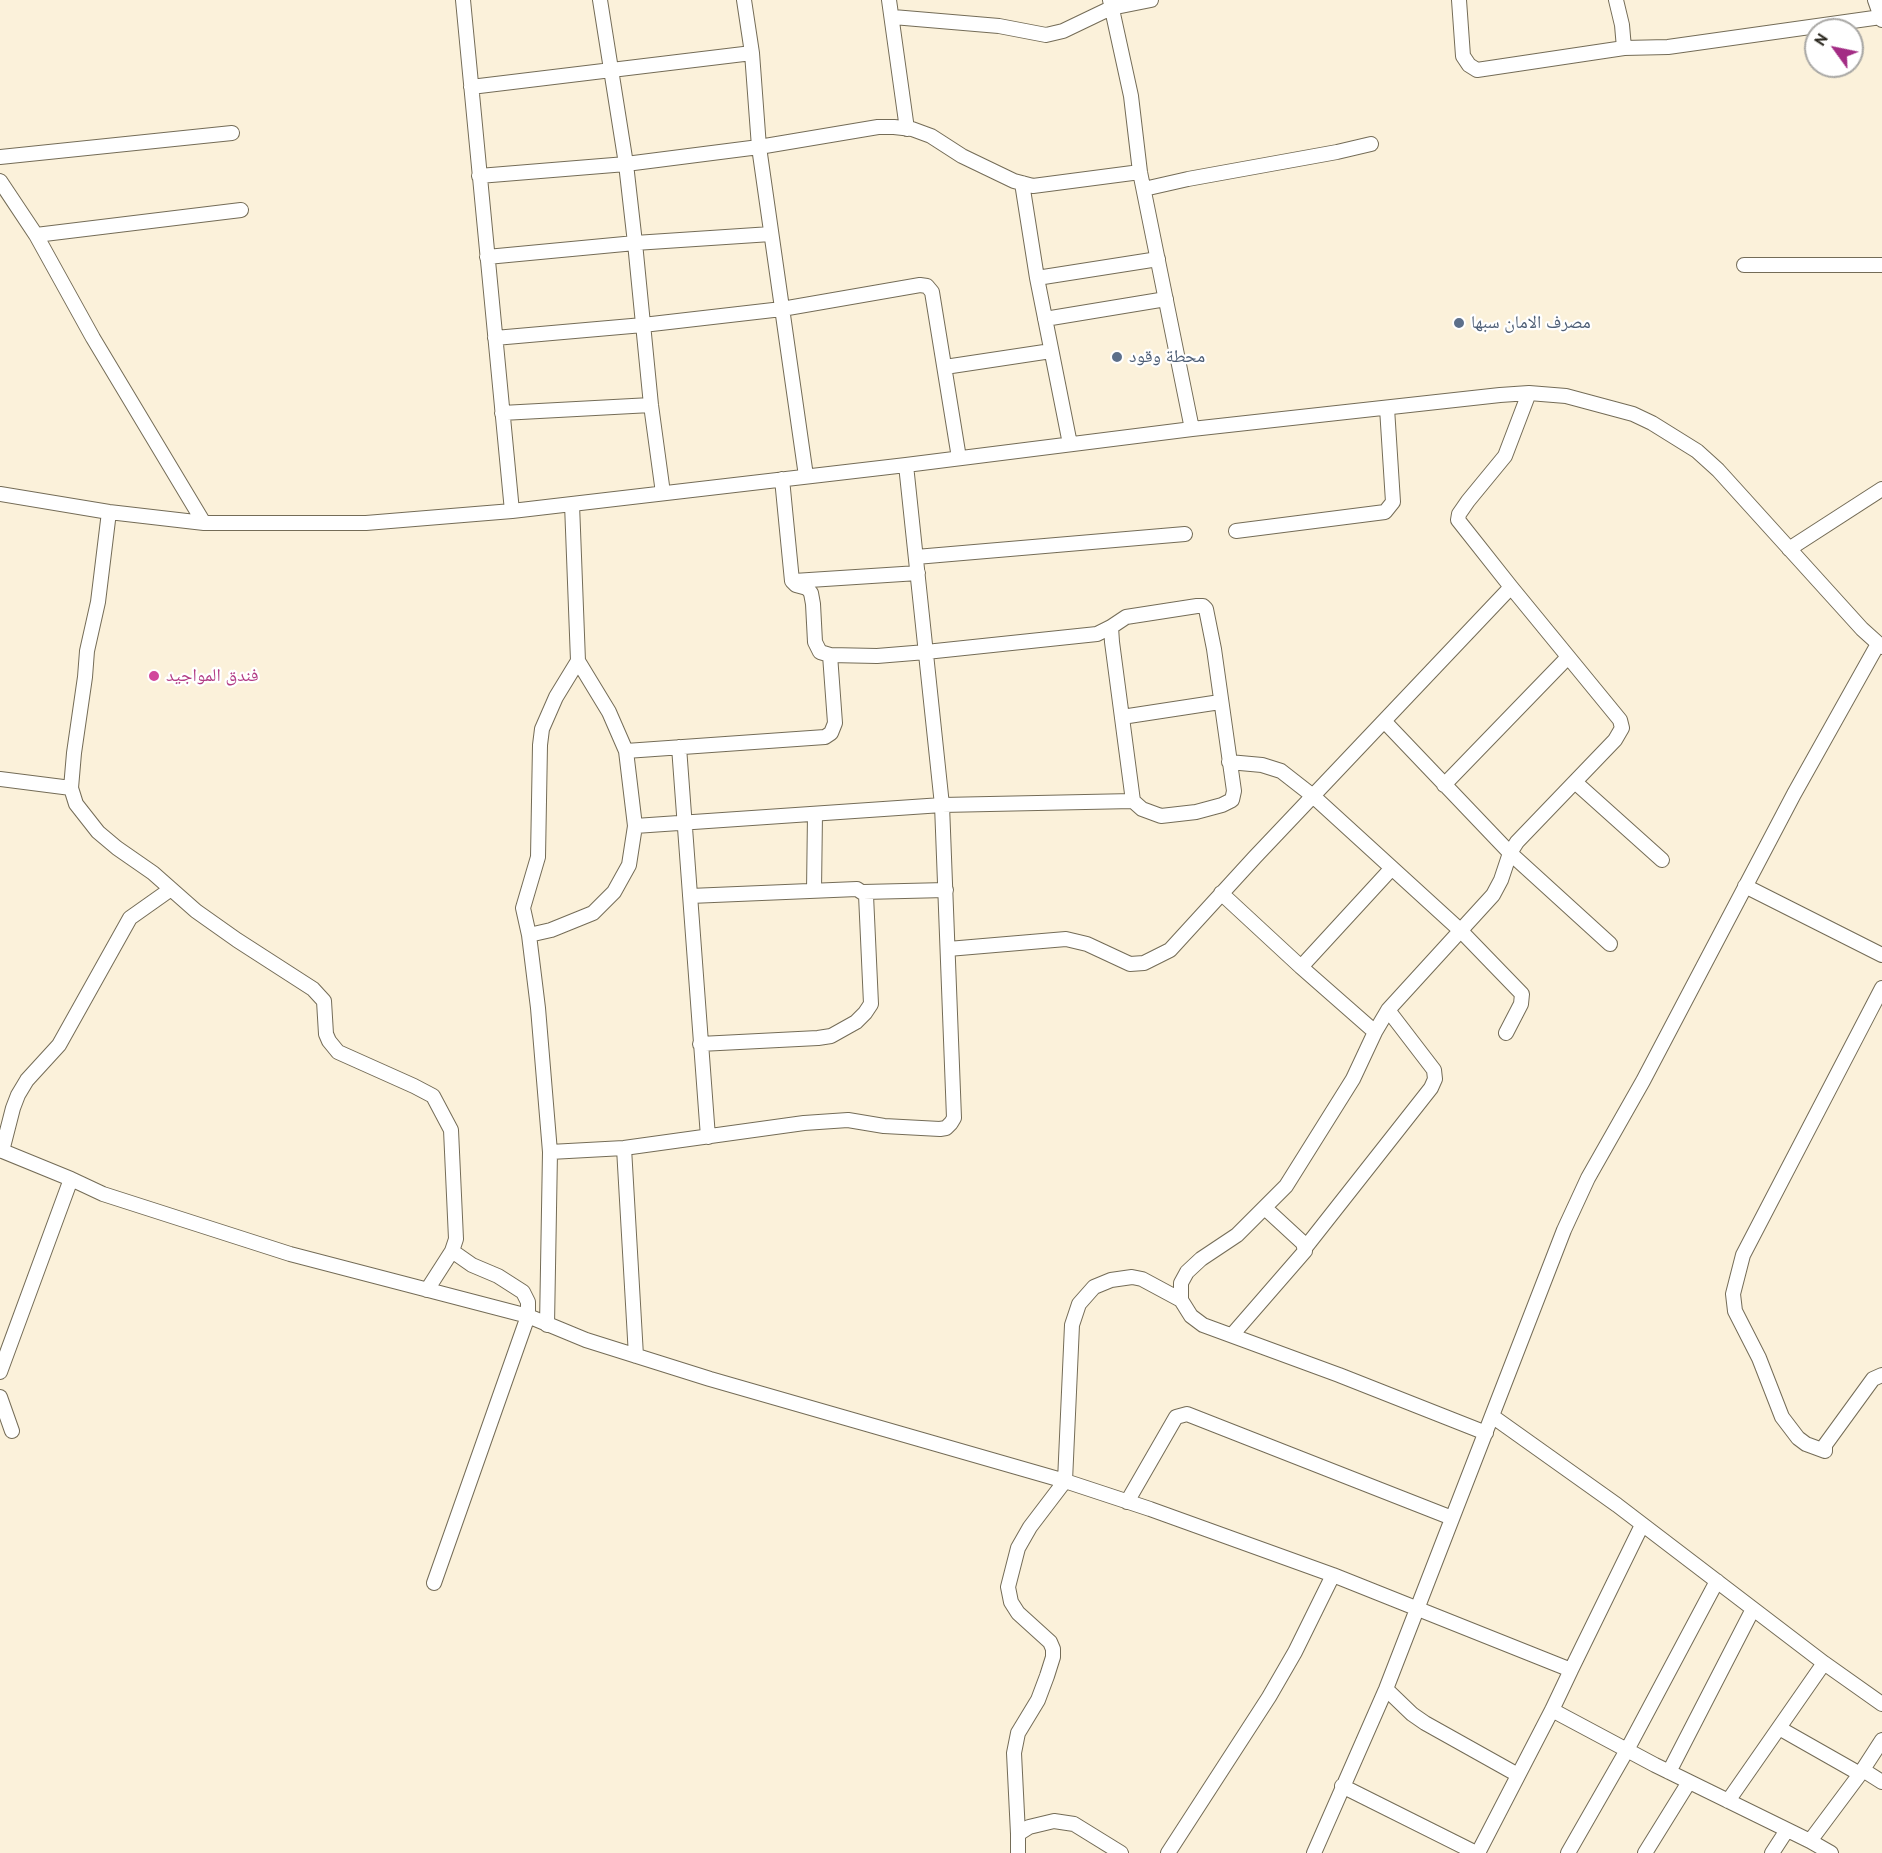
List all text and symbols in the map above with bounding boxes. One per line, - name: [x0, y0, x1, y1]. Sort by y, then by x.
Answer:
- north arrow: [1804, 18, 1864, 78]
- text: N: [1809, 29, 1832, 49]
- place label: مصرف الامان سبها: [1471, 312, 1591, 334]
- marker: مصرف الامان سبها: [1452, 316, 1466, 330]
- place label: محطة وقود: [1129, 346, 1205, 368]
- marker: محطة وقود: [1110, 350, 1124, 364]
- place label: فندق المواجيد: [166, 665, 259, 687]
- marker: فندق المواجيد: [147, 669, 161, 683]

